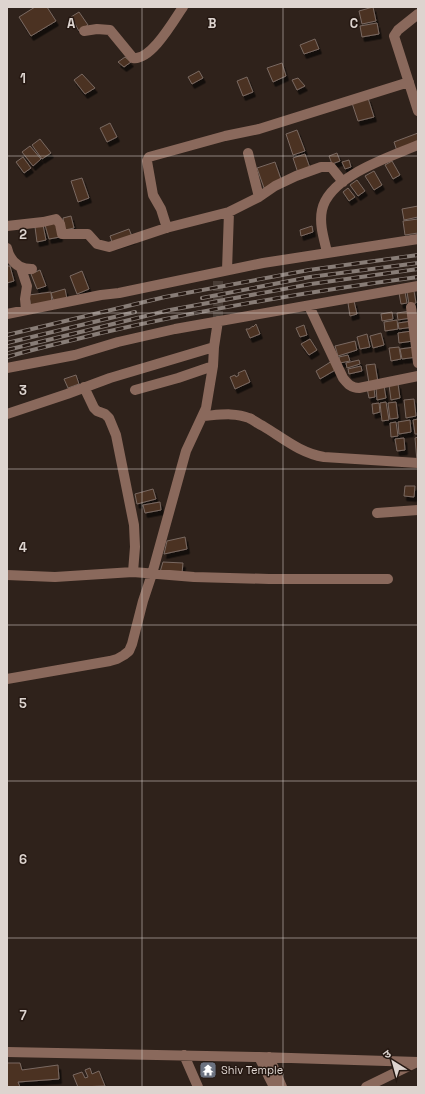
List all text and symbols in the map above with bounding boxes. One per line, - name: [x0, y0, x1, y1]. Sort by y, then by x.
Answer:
- text: A: [67, 15, 76, 32]
- text: B: [208, 15, 217, 32]
- text: C: [350, 15, 358, 32]
- text: 1: [20, 70, 26, 87]
- text: 2: [19, 226, 27, 243]
- text: 3: [19, 382, 27, 399]
- text: 4: [19, 539, 27, 556]
- text: 5: [19, 695, 27, 712]
- text: 6: [19, 851, 27, 868]
- text: 7: [19, 1007, 27, 1024]
- north arrow: [373, 1042, 413, 1082]
- text: उ: [380, 1046, 394, 1062]
- temple icon: Shiv Temple: [198, 1060, 218, 1080]
- place label: Shiv Temple: [221, 1063, 283, 1077]

